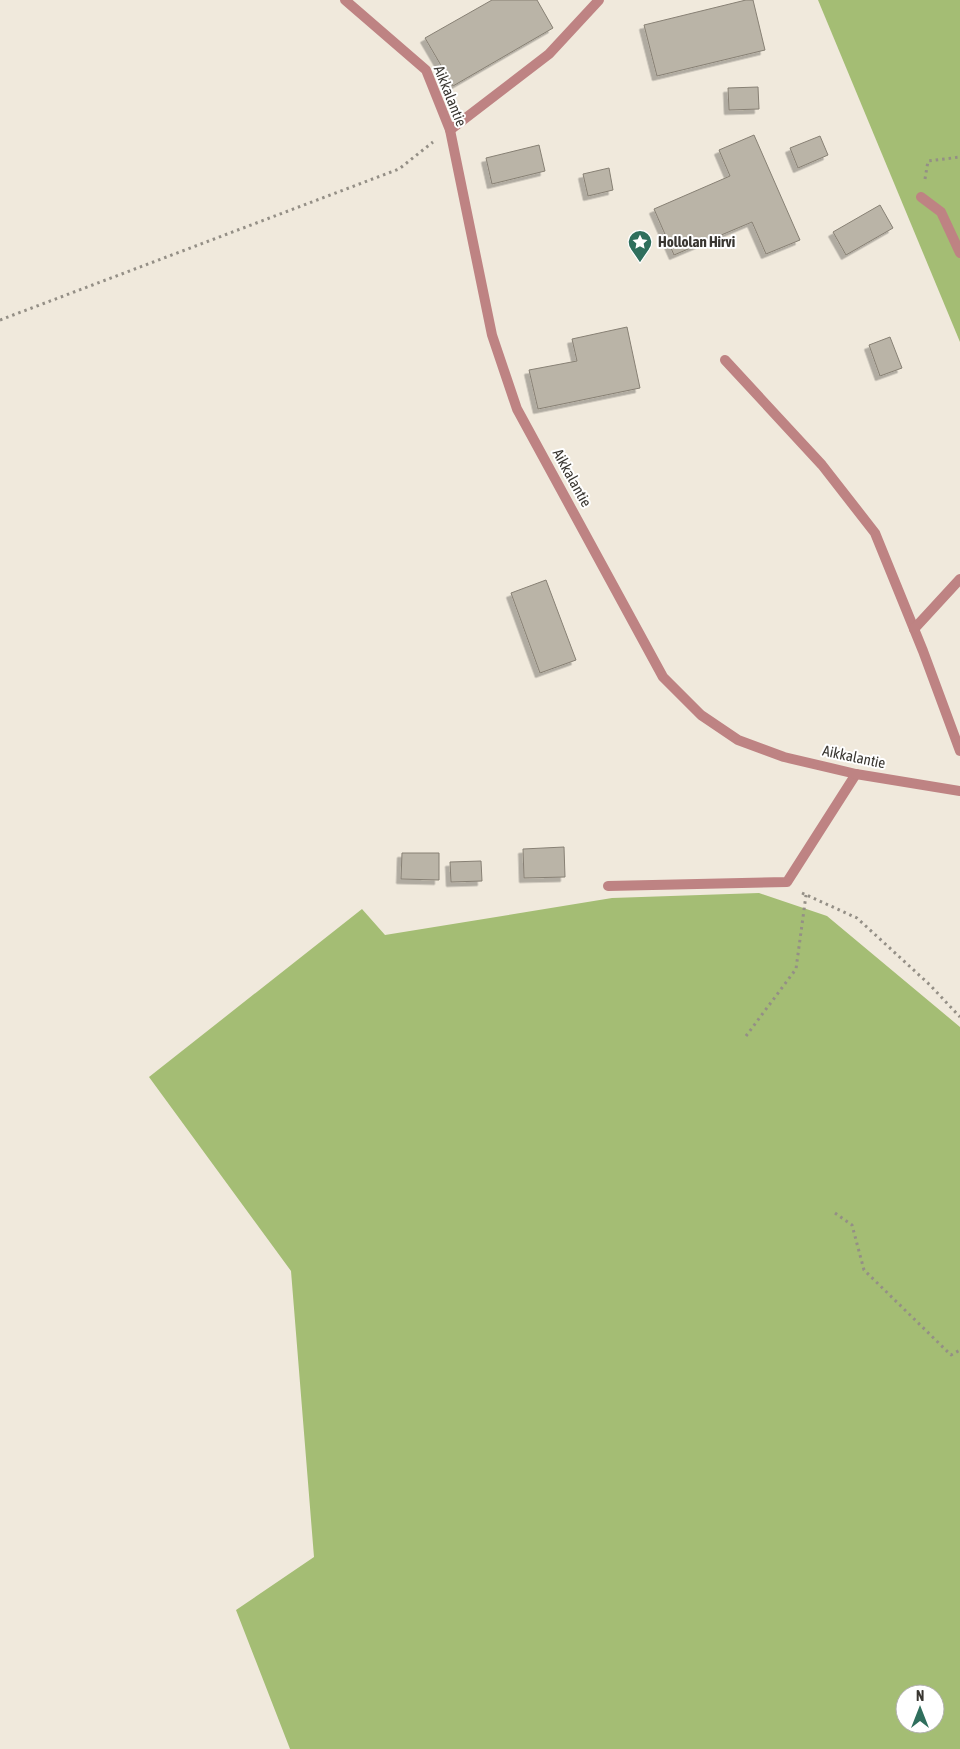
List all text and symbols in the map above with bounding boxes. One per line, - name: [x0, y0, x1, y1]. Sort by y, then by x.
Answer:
- street label: Aikkalantie: [431, 63, 470, 129]
- place icon: Hollolan Hirvi: [627, 229, 653, 263]
- place label: Hollolan Hirvi: [658, 233, 735, 250]
- street label: Aikkalantie: [550, 446, 595, 510]
- street label: Aikkalantie: [821, 742, 887, 771]
- north arrow: [895, 1684, 945, 1734]
- text: N: [916, 1688, 924, 1704]

